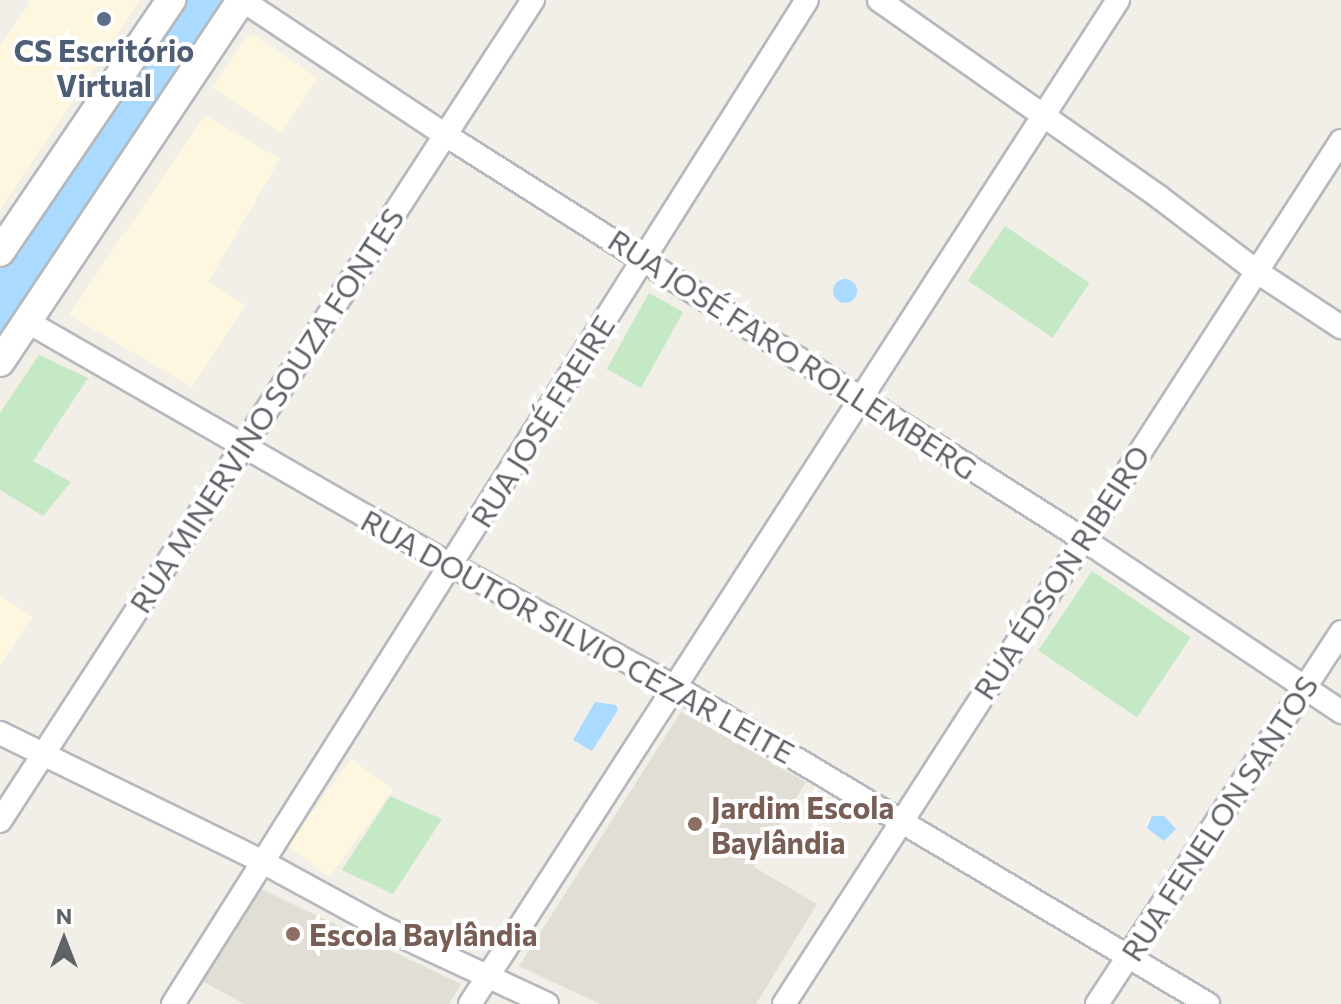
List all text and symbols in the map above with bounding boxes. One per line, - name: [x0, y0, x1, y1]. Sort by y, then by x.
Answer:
- marker: CS Escritório Virtual: [95, 10, 113, 28]
- place label: CS Escritório Virtual: [14, 32, 194, 102]
- street label: RUA MINERVINO SOUZA FONTES: [121, 201, 411, 619]
- street label: RUA JOSÉ FARO ROLLEMBERG: [602, 221, 984, 487]
- street label: RUA JOSÉ FREIRE: [462, 309, 622, 533]
- street label: RUA ÉDSON RIBEIRO: [965, 438, 1157, 706]
- street label: RUA DOUTOR SILVIO CEZAR LEITE: [355, 502, 801, 770]
- street label: RUA FENELON SANTOS: [1113, 668, 1325, 968]
- place label: Jardim Escola Baylândia: [711, 789, 894, 860]
- marker: Jardim Escola Baylândia: [686, 815, 704, 833]
- north arrow: [24, 900, 104, 980]
- text: N: [56, 902, 72, 929]
- place label: Escola Baylândia: [309, 916, 538, 952]
- marker: Escola Baylândia: [284, 925, 302, 943]

